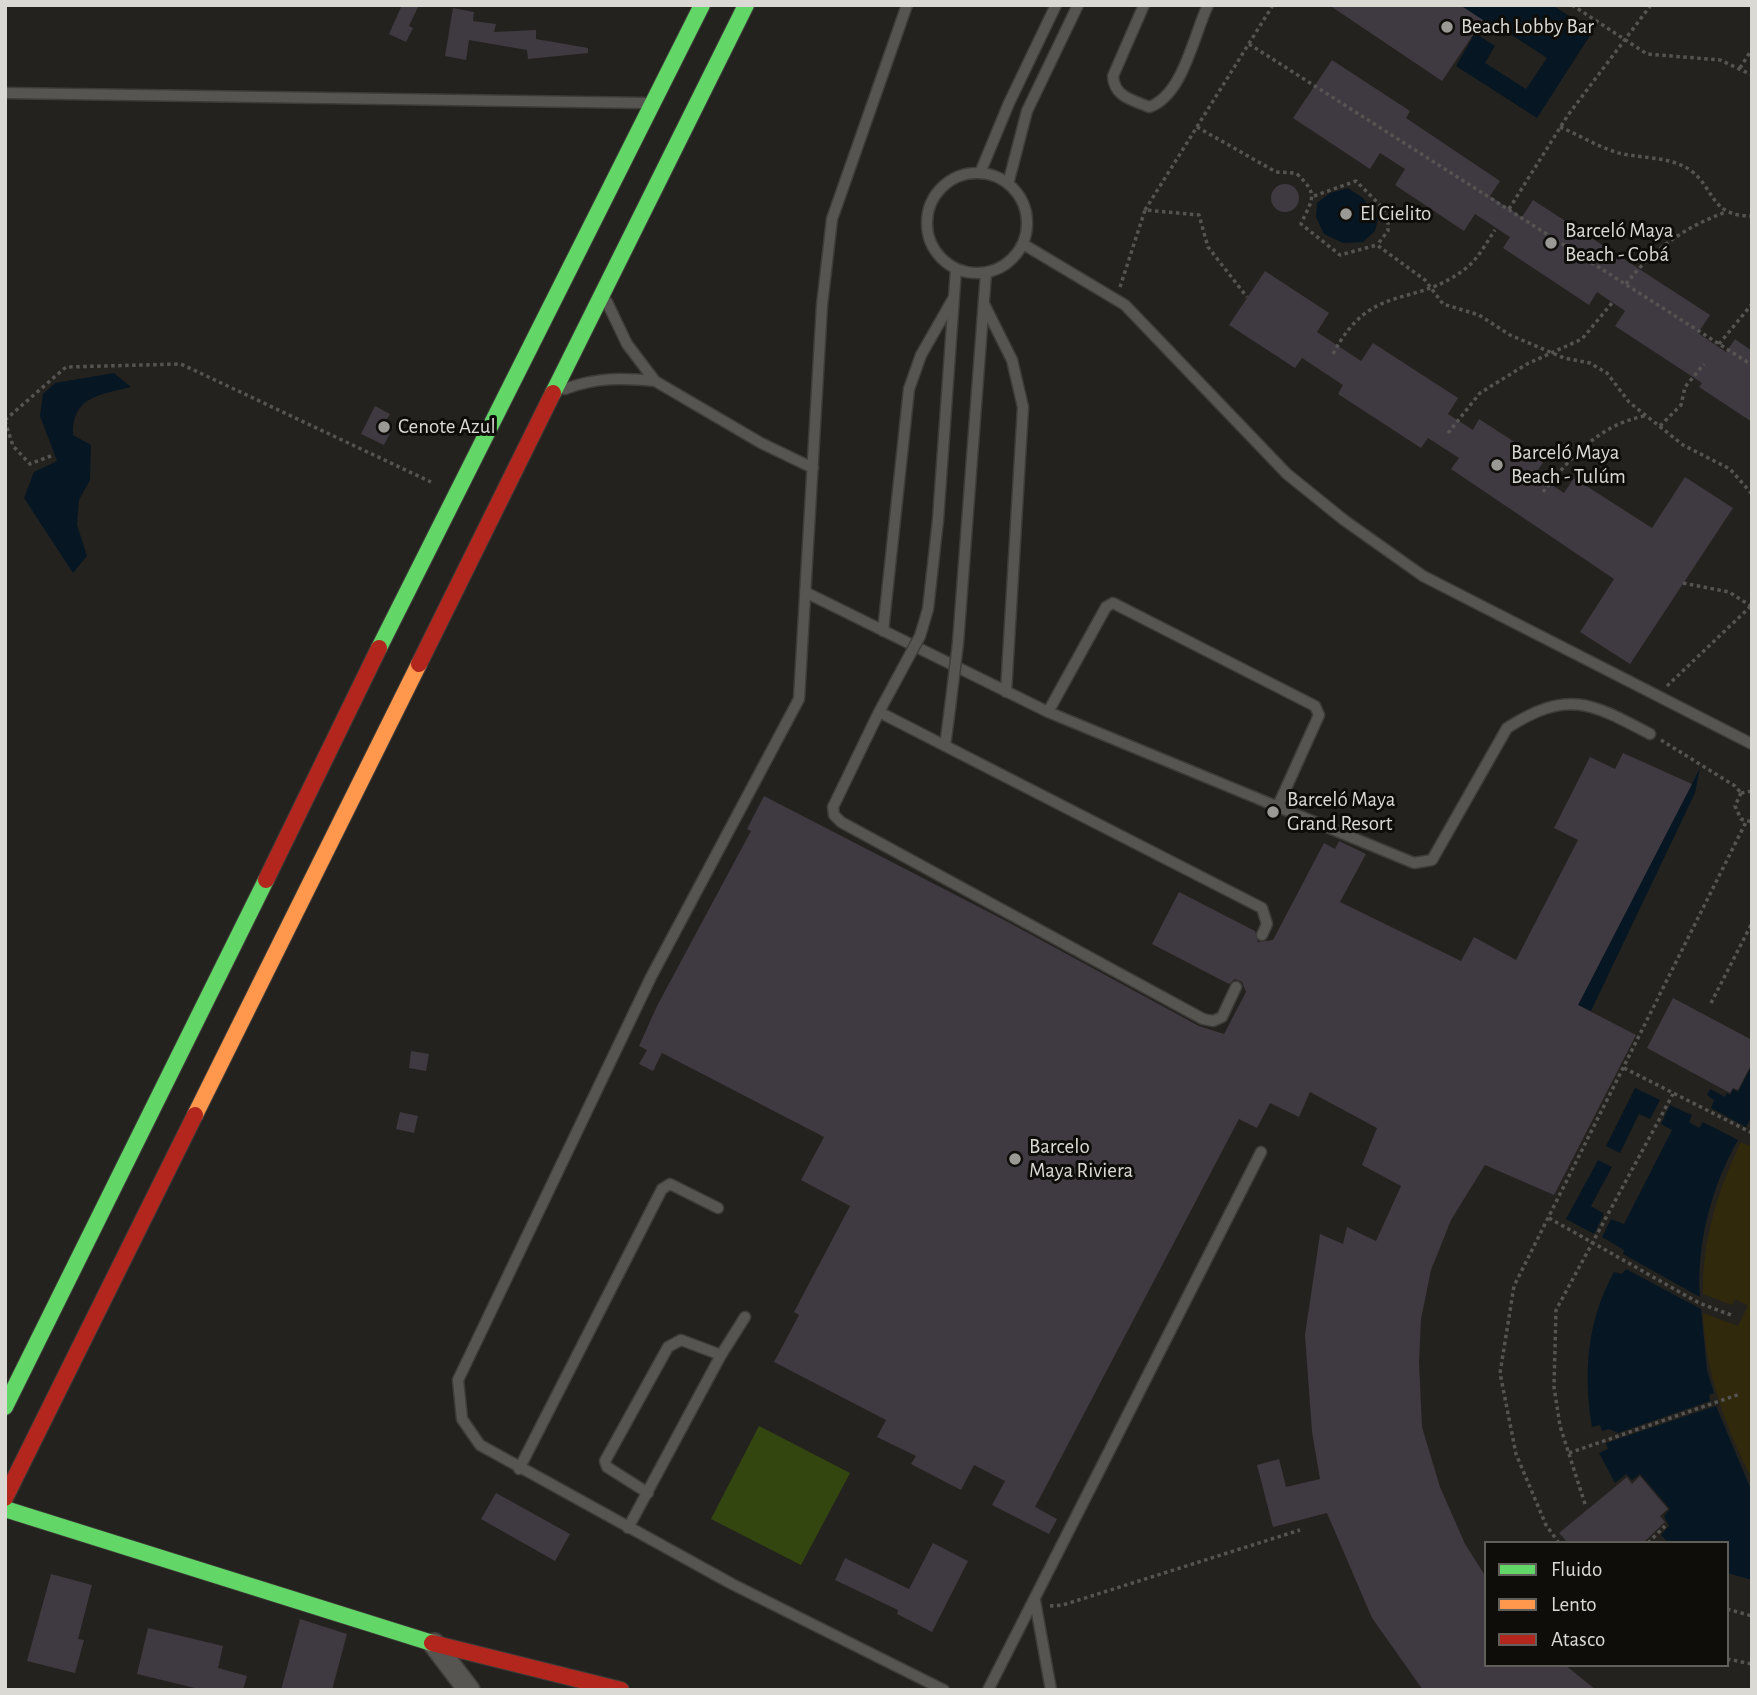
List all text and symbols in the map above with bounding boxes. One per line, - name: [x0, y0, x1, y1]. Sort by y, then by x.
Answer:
- place label: Beach Lobby Bar: [1461, 14, 1594, 40]
- marker: Beach Lobby Bar: [1439, 19, 1455, 35]
- place label: El Cielito: [1360, 201, 1431, 227]
- marker: El Cielito: [1338, 206, 1354, 222]
- place label: Barceló Maya Beach - Cobá: [1565, 218, 1673, 268]
- marker: Barceló Maya Beach - Cobá: [1543, 235, 1559, 251]
- place label: Cenote Azul: [398, 414, 496, 440]
- marker: Cenote Azul: [376, 419, 392, 435]
- place label: Barceló Maya Beach - Tulúm: [1511, 440, 1626, 490]
- marker: Barceló Maya Beach - Tulúm: [1489, 457, 1505, 473]
- place label: Barceló Maya Grand Resort: [1287, 787, 1395, 837]
- marker: Barceló Maya Grand Resort: [1265, 804, 1281, 820]
- place label: Barcelo Maya Riviera: [1029, 1134, 1133, 1184]
- marker: Barcelo Maya Riviera: [1007, 1151, 1023, 1167]
- legend: [1484, 1541, 1729, 1667]
- text: Fluido: [1551, 1559, 1602, 1580]
- text: Lento: [1551, 1594, 1597, 1615]
- text: Atasco: [1551, 1629, 1605, 1650]

